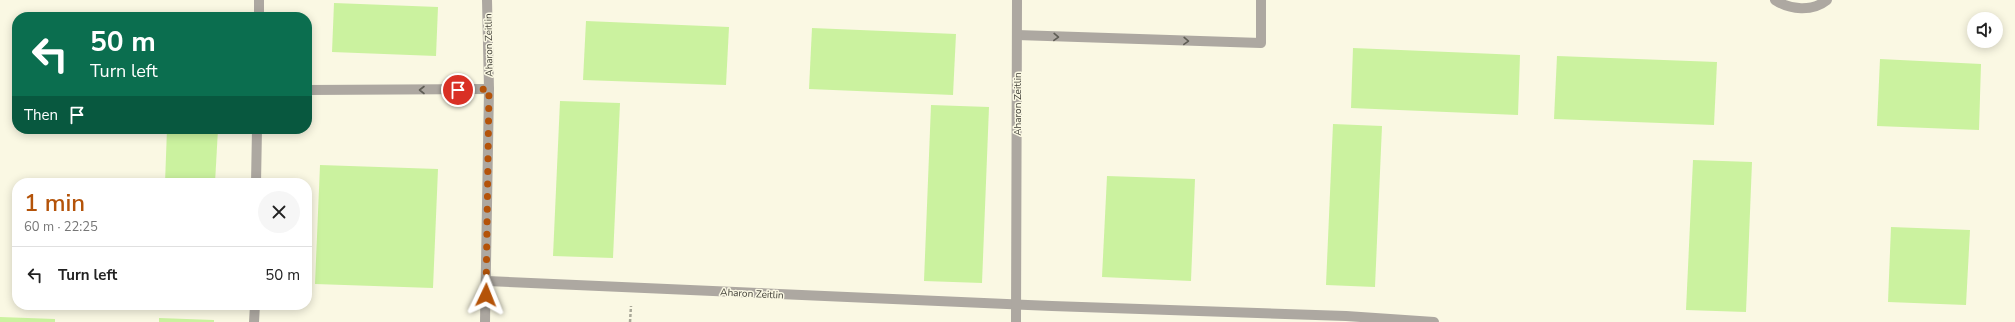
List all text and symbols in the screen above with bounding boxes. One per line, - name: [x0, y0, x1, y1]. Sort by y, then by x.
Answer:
- map controls: [1967, 12, 2003, 48]
- button: sound: [1967, 12, 2003, 48]
- street label: Aharon Zeitlin: [481, 13, 497, 77]
- text: 50 m: [90, 23, 156, 61]
- icon: left: [24, 28, 76, 80]
- one-way arrow: [1053, 32, 1059, 41]
- one-way arrow: [1183, 37, 1189, 45]
- text: Turn left: [90, 59, 158, 83]
- street label: Aharon Zeitlin: [1011, 72, 1025, 136]
- pin: [441, 73, 475, 107]
- icon: arrive: [447, 79, 469, 101]
- one-way arrow: [419, 86, 425, 94]
- icon: arrive: [66, 104, 88, 126]
- text: Then: [24, 105, 58, 125]
- text: 1 min: [24, 187, 85, 219]
- button: close: [258, 191, 300, 233]
- text: 60 m · 22:25: [24, 218, 98, 236]
- icon: left: [24, 264, 46, 286]
- text: Turn left: [58, 265, 117, 285]
- text: 50 m: [265, 265, 300, 285]
- position arrow: [465, 274, 507, 316]
- street label: Aharon Zeitlin: [720, 285, 784, 303]

